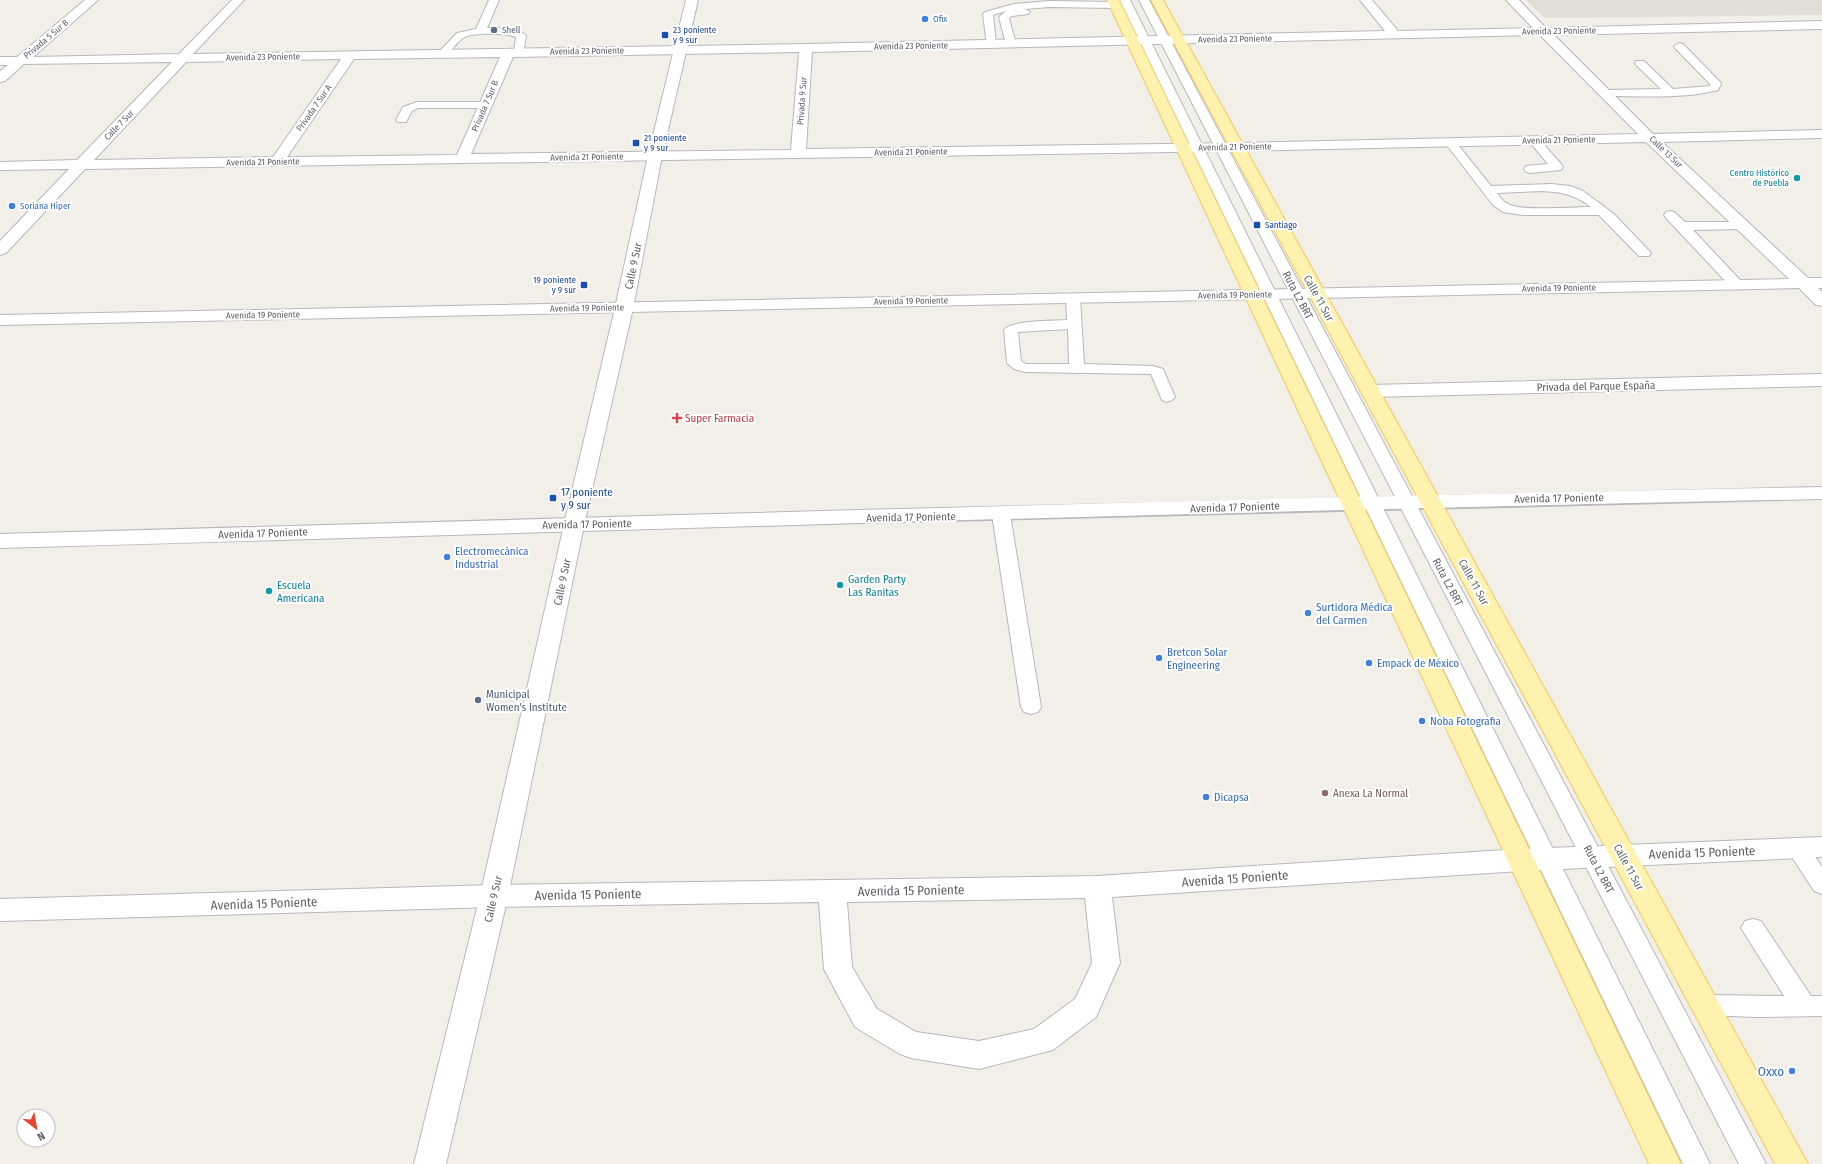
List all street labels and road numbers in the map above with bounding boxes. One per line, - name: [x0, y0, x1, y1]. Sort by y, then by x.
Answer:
- street label: Privada 5 Sur B: [22, 17, 70, 61]
- street label: Avenida 23 Poniente: [1522, 25, 1597, 37]
- street label: Avenida 23 Poniente: [1198, 33, 1273, 45]
- street label: Avenida 23 Poniente: [874, 40, 949, 52]
- street label: Avenida 23 Poniente: [550, 45, 625, 57]
- street label: Avenida 23 Poniente: [226, 51, 301, 63]
- street label: Privada 9 Sur: [795, 76, 809, 125]
- street label: Privada 7 Sur B: [470, 79, 500, 133]
- street label: Privada 7 Sur A: [294, 83, 334, 133]
- street label: Calle 7 Sur: [102, 107, 136, 142]
- street label: Avenida 21 Poniente: [1522, 134, 1596, 146]
- street label: Calle 13 Sur: [1647, 134, 1685, 171]
- street label: Avenida 21 Poniente: [1198, 141, 1272, 153]
- street label: Avenida 21 Poniente: [874, 146, 948, 158]
- street label: Avenida 21 Poniente: [550, 151, 624, 163]
- street label: Avenida 21 Poniente: [226, 156, 300, 168]
- street label: Calle 9 Sur: [622, 241, 645, 291]
- street label: Ruta L2 BRT: [1280, 269, 1316, 322]
- street label: Calle 11 Sur: [1301, 273, 1337, 324]
- street label: Avenida 19 Poniente: [1522, 282, 1597, 294]
- street label: Avenida 19 Poniente: [1198, 289, 1273, 301]
- street label: Avenida 19 Poniente: [874, 295, 949, 307]
- street label: Avenida 19 Poniente: [550, 302, 625, 314]
- street label: Avenida 19 Poniente: [226, 309, 301, 321]
- street label: Privada del Parque España: [1536, 379, 1656, 394]
- street label: Avenida 17 Poniente: [1514, 491, 1604, 506]
- street label: Avenida 17 Poniente: [1190, 499, 1280, 516]
- street label: Avenida 17 Poniente: [866, 510, 956, 525]
- street label: Avenida 17 Poniente: [542, 517, 632, 532]
- street label: Avenida 17 Poniente: [218, 525, 308, 542]
- street label: Ruta L2 BRT: [1430, 556, 1466, 609]
- street label: Calle 9 Sur: [551, 557, 574, 607]
- street label: Calle 11 Sur: [1456, 557, 1492, 608]
- street label: Calle 11 Sur: [1611, 842, 1647, 893]
- street label: Ruta L2 BRT: [1581, 843, 1617, 896]
- street label: Avenida 15 Poniente: [1648, 843, 1756, 862]
- street label: Avenida 15 Poniente: [1181, 867, 1289, 890]
- street label: Calle 9 Sur: [482, 874, 505, 924]
- street label: Avenida 15 Poniente: [858, 882, 964, 899]
- street label: Avenida 15 Poniente: [535, 886, 641, 903]
- street label: Avenida 15 Poniente: [210, 894, 318, 913]

